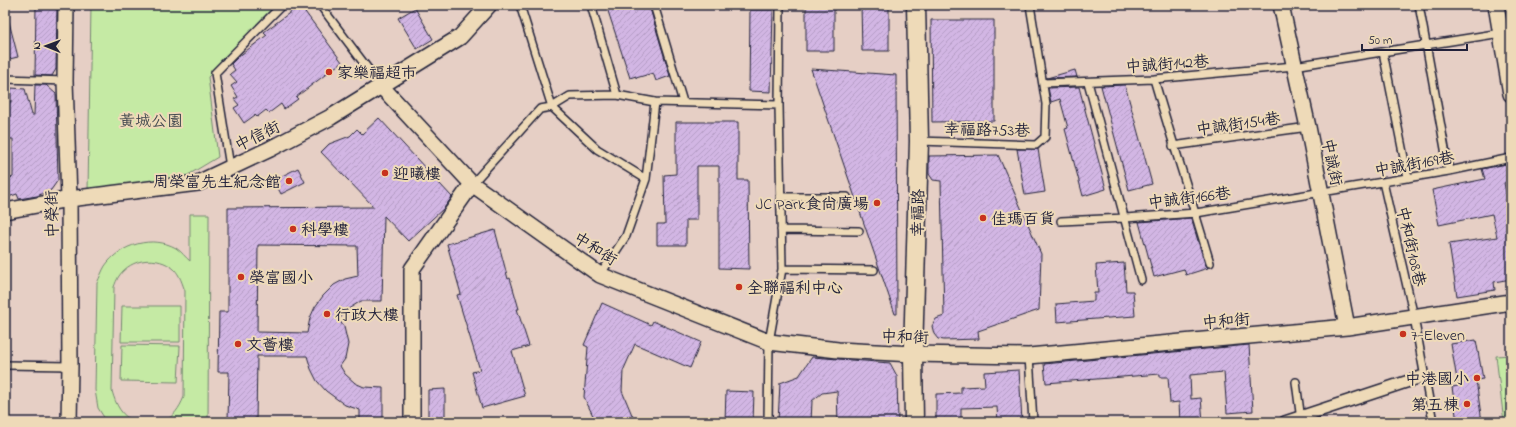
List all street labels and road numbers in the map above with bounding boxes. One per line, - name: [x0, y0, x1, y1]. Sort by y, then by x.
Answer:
- street label: 中誠街142巷: [1125, 50, 1210, 80]
- street label: 中誠街154巷: [1195, 107, 1282, 143]
- street label: 中信街: [231, 115, 285, 158]
- street label: 幸福路753巷: [944, 118, 1030, 144]
- street label: 中誠街: [1315, 137, 1347, 188]
- street label: 中誠街169巷: [1372, 146, 1456, 184]
- street label: 中誠街166巷: [1147, 182, 1232, 216]
- street label: 幸福路: [907, 189, 931, 237]
- street label: 中榮街: [41, 190, 65, 238]
- street label: 中和街108巷: [1389, 204, 1431, 289]
- street label: 中和街: [568, 227, 622, 273]
- street label: 中和街: [1201, 308, 1251, 336]
- street label: 中和街: [881, 325, 929, 351]

